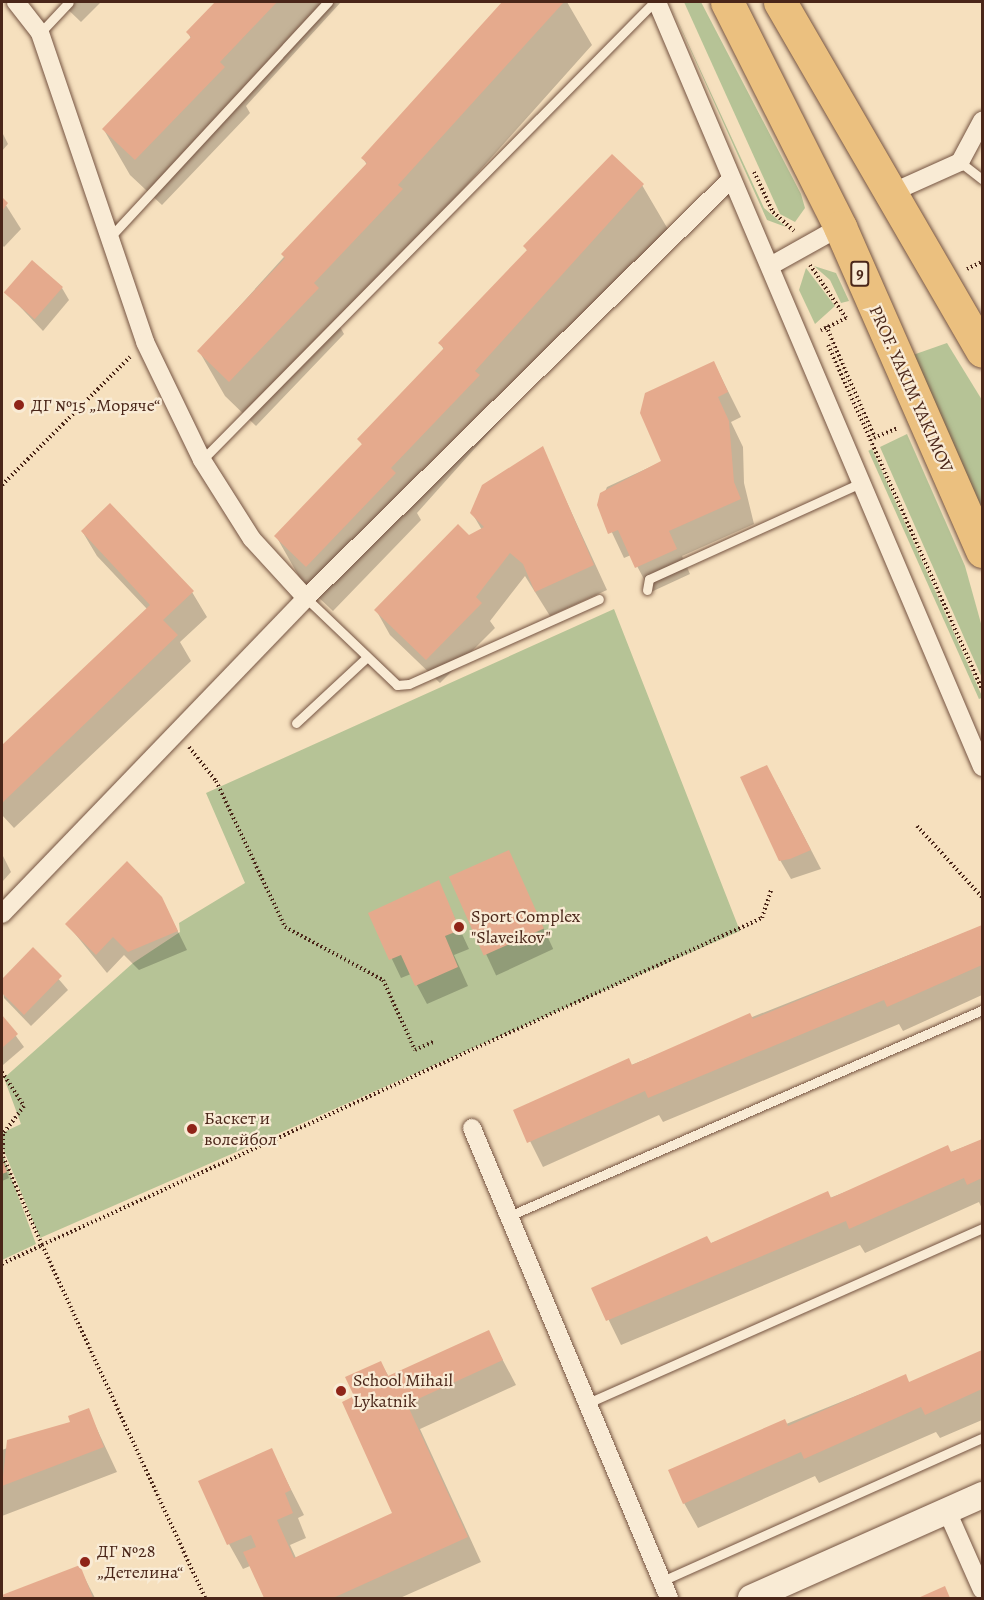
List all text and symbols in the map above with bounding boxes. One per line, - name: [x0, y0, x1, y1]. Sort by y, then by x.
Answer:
- road number: 9: [850, 261, 870, 287]
- street label: PROF. YAKIM YAKIMOV: [864, 302, 958, 476]
- place label: ДГ №15 „Моряче“: [31, 394, 160, 416]
- marker: ДГ №15 „Моряче“: [12, 398, 26, 412]
- place label: Sport Complex "Slaveikov": [471, 906, 580, 948]
- marker: Sport Complex "Slaveikov": [452, 920, 466, 934]
- place label: Баскет и волейбол: [204, 1108, 277, 1150]
- marker: Баскет и волейбол: [185, 1122, 199, 1136]
- place label: School Mihail Lykatnik: [353, 1370, 453, 1412]
- marker: School Mihail Lykatnik: [334, 1384, 348, 1398]
- place label: ДГ №28 „Детелина“: [97, 1541, 183, 1584]
- marker: ДГ №28 „Детелина“: [78, 1555, 92, 1569]

